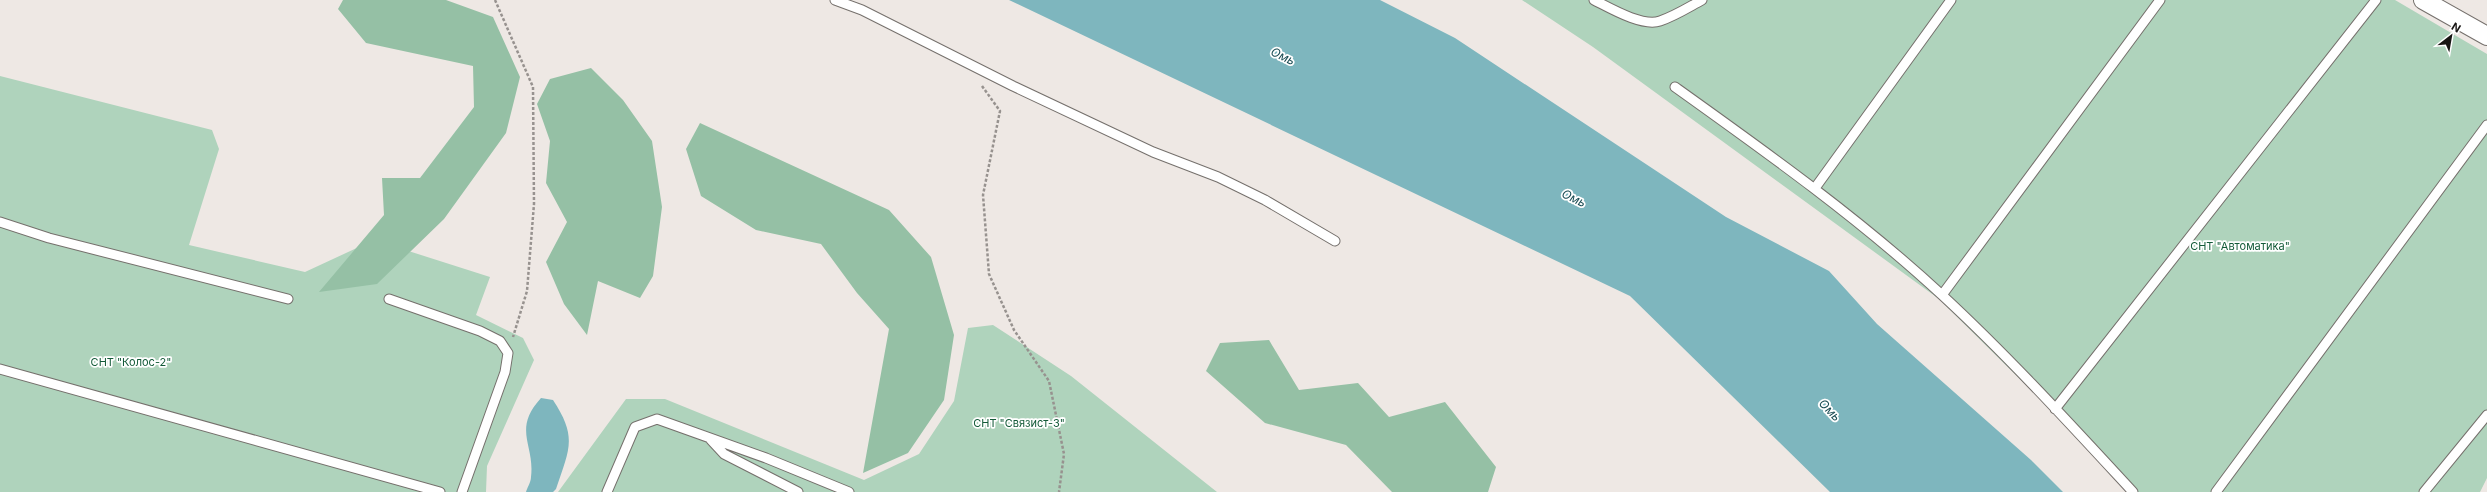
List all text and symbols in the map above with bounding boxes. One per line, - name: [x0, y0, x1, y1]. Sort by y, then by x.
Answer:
- north arrow: [2431, 16, 2471, 56]
- text: N: [2449, 19, 2463, 36]
- water label: Омь: [1268, 44, 1298, 68]
- water label: Омь: [1559, 186, 1589, 210]
- park label: СНТ "Автоматика": [2190, 239, 2290, 253]
- park label: СНТ "Колос-2": [91, 355, 171, 369]
- water label: Омь: [1816, 396, 1844, 424]
- park label: СНТ "Связист-3": [973, 416, 1065, 430]

